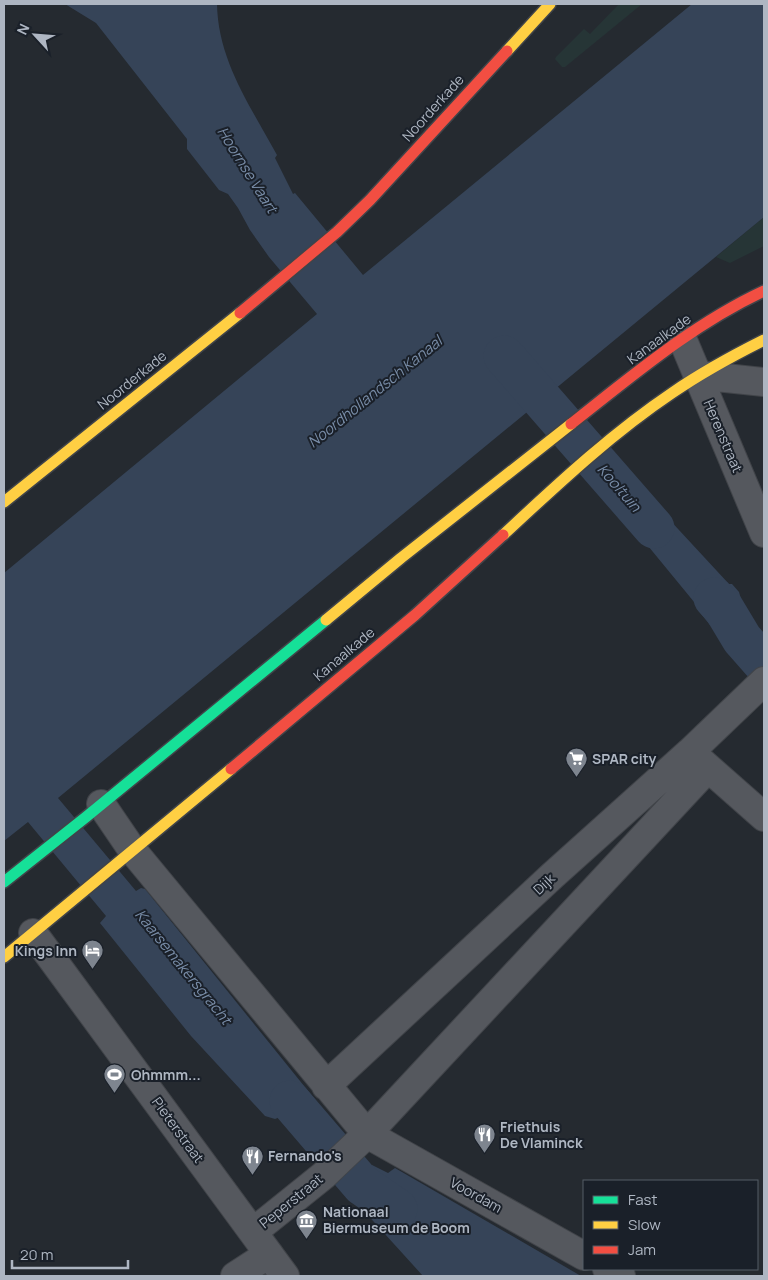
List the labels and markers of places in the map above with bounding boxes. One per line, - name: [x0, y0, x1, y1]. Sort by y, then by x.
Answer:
- supermarket icon: SPAR city: [564, 747, 588, 778]
- place label: SPAR city: [592, 749, 656, 768]
- hotel icon: Kings Inn: [81, 939, 105, 970]
- place label: Kings Inn: [15, 941, 77, 960]
- sports icon: Ohmmm...: [103, 1063, 127, 1094]
- place label: Ohmmm...: [131, 1065, 201, 1084]
- place label: Friethuis De Vlaminck: [500, 1117, 583, 1152]
- restaurant icon: Friethuis De Vlaminck: [472, 1123, 496, 1154]
- restaurant icon: Fernando's: [240, 1144, 264, 1175]
- place label: Fernando's: [268, 1146, 342, 1165]
- place label: Nationaal Biermuseum de Boom: [323, 1202, 470, 1237]
- museum icon: Nationaal Biermuseum de Boom: [295, 1208, 319, 1239]

